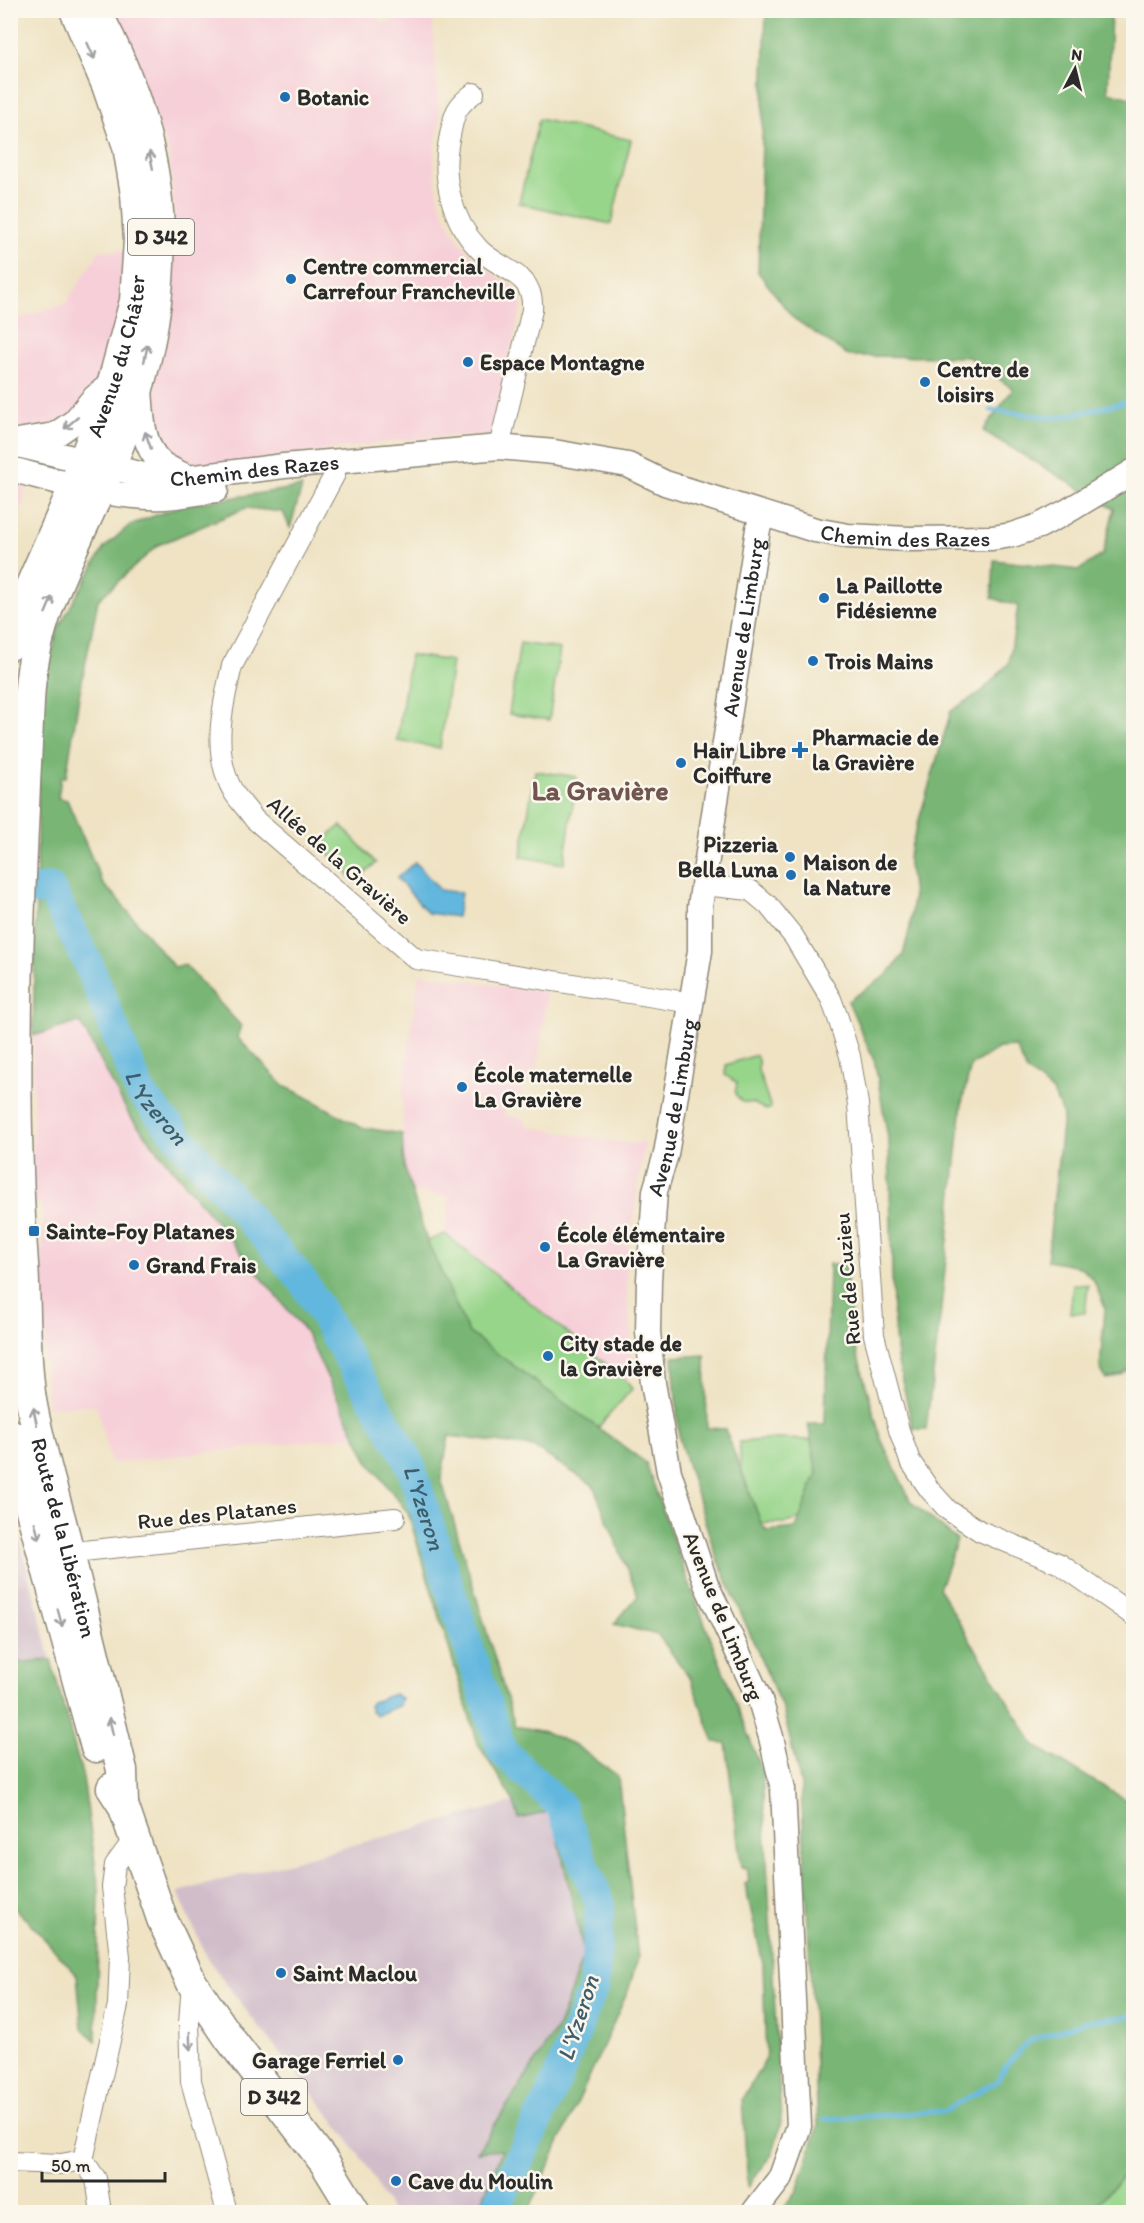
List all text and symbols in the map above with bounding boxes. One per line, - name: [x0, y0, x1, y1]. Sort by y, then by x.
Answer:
- north arrow: [1045, 39, 1105, 99]
- one-way arrow: [86, 41, 98, 59]
- text: N: [1070, 45, 1083, 65]
- place label: Botanic: [297, 84, 370, 111]
- marker: Botanic: [278, 90, 292, 104]
- one-way arrow: [145, 150, 156, 170]
- road number: D 342: [128, 219, 194, 255]
- place label: Centre commercial Carrefour Francheville: [303, 253, 515, 305]
- marker: Centre commercial Carrefour Francheville: [284, 272, 298, 286]
- street label: Avenue du Châter: [81, 274, 151, 441]
- one-way arrow: [141, 344, 152, 363]
- place label: Espace Montagne: [480, 349, 645, 376]
- marker: Espace Montagne: [461, 355, 475, 369]
- place label: Centre de loisirs: [937, 356, 1030, 408]
- marker: Centre de loisirs: [918, 375, 932, 389]
- one-way arrow: [63, 416, 79, 429]
- one-way arrow: [142, 431, 153, 450]
- street label: Chemin des Razes: [170, 448, 340, 492]
- street label: Chemin des Razes: [818, 518, 990, 553]
- street label: Avenue de Limburg: [716, 535, 771, 718]
- place label: La Paillotte Fidésienne: [836, 572, 942, 624]
- marker: La Paillotte Fidésienne: [817, 591, 831, 605]
- one-way arrow: [44, 596, 55, 615]
- place label: Trois Mains: [824, 648, 933, 675]
- marker: Trois Mains: [806, 654, 820, 668]
- place label: Pharmacie de la Gravière: [812, 724, 939, 776]
- place label: Hair Libre Coiffure: [693, 737, 786, 789]
- marker: Pharmacie de la Gravière: [793, 743, 807, 757]
- marker: Hair Libre Coiffure: [674, 756, 688, 770]
- district label: La Gravière: [531, 773, 669, 807]
- street label: Allée de la Gravière: [262, 790, 418, 931]
- place label: Pizzeria Bella Luna: [678, 831, 779, 883]
- place label: Maison de la Nature: [803, 849, 898, 901]
- marker: Pizzeria Bella Luna: [783, 850, 797, 864]
- marker: Maison de la Nature: [784, 868, 798, 882]
- street label: Avenue de Limburg: [641, 1016, 703, 1199]
- place label: École maternelle La Gravière: [474, 1061, 633, 1113]
- water label: L'Yzeron: [119, 1066, 194, 1151]
- marker: École maternelle La Gravière: [455, 1080, 469, 1094]
- street label: Rue de Cuzieu: [828, 1211, 867, 1346]
- place label: Sainte-Foy Platanes: [46, 1218, 235, 1245]
- place label: École élémentaire La Gravière: [557, 1221, 725, 1273]
- marker: Sainte-Foy Platanes: [27, 1224, 41, 1238]
- marker: École élémentaire La Gravière: [538, 1240, 552, 1254]
- place label: Grand Frais: [146, 1252, 257, 1279]
- marker: Grand Frais: [127, 1258, 141, 1272]
- place label: City stade de la Gravière: [560, 1330, 682, 1382]
- marker: City stade de la Gravière: [541, 1349, 555, 1363]
- one-way arrow: [29, 1407, 40, 1427]
- street label: Route de la Libération: [25, 1435, 102, 1641]
- water label: L'Yzeron: [397, 1461, 452, 1554]
- street label: Rue des Platanes: [136, 1492, 298, 1535]
- one-way arrow: [31, 1522, 43, 1541]
- street label: Avenue de Limburg: [677, 1528, 770, 1705]
- one-way arrow: [55, 1608, 67, 1627]
- one-way arrow: [105, 1717, 117, 1736]
- place label: Saint Maclou: [293, 1960, 417, 1987]
- marker: Saint Maclou: [274, 1966, 288, 1980]
- water label: L'Yzeron: [550, 1971, 605, 2064]
- one-way arrow: [184, 2031, 195, 2051]
- place label: Garage Ferriel: [252, 2047, 387, 2074]
- marker: Garage Ferriel: [391, 2053, 405, 2067]
- road number: D 342: [241, 2079, 307, 2115]
- scale bar: [42, 2145, 165, 2183]
- text: 50 m: [51, 2155, 91, 2177]
- place label: Cave du Moulin: [408, 2168, 553, 2195]
- marker: Cave du Moulin: [389, 2174, 403, 2188]

